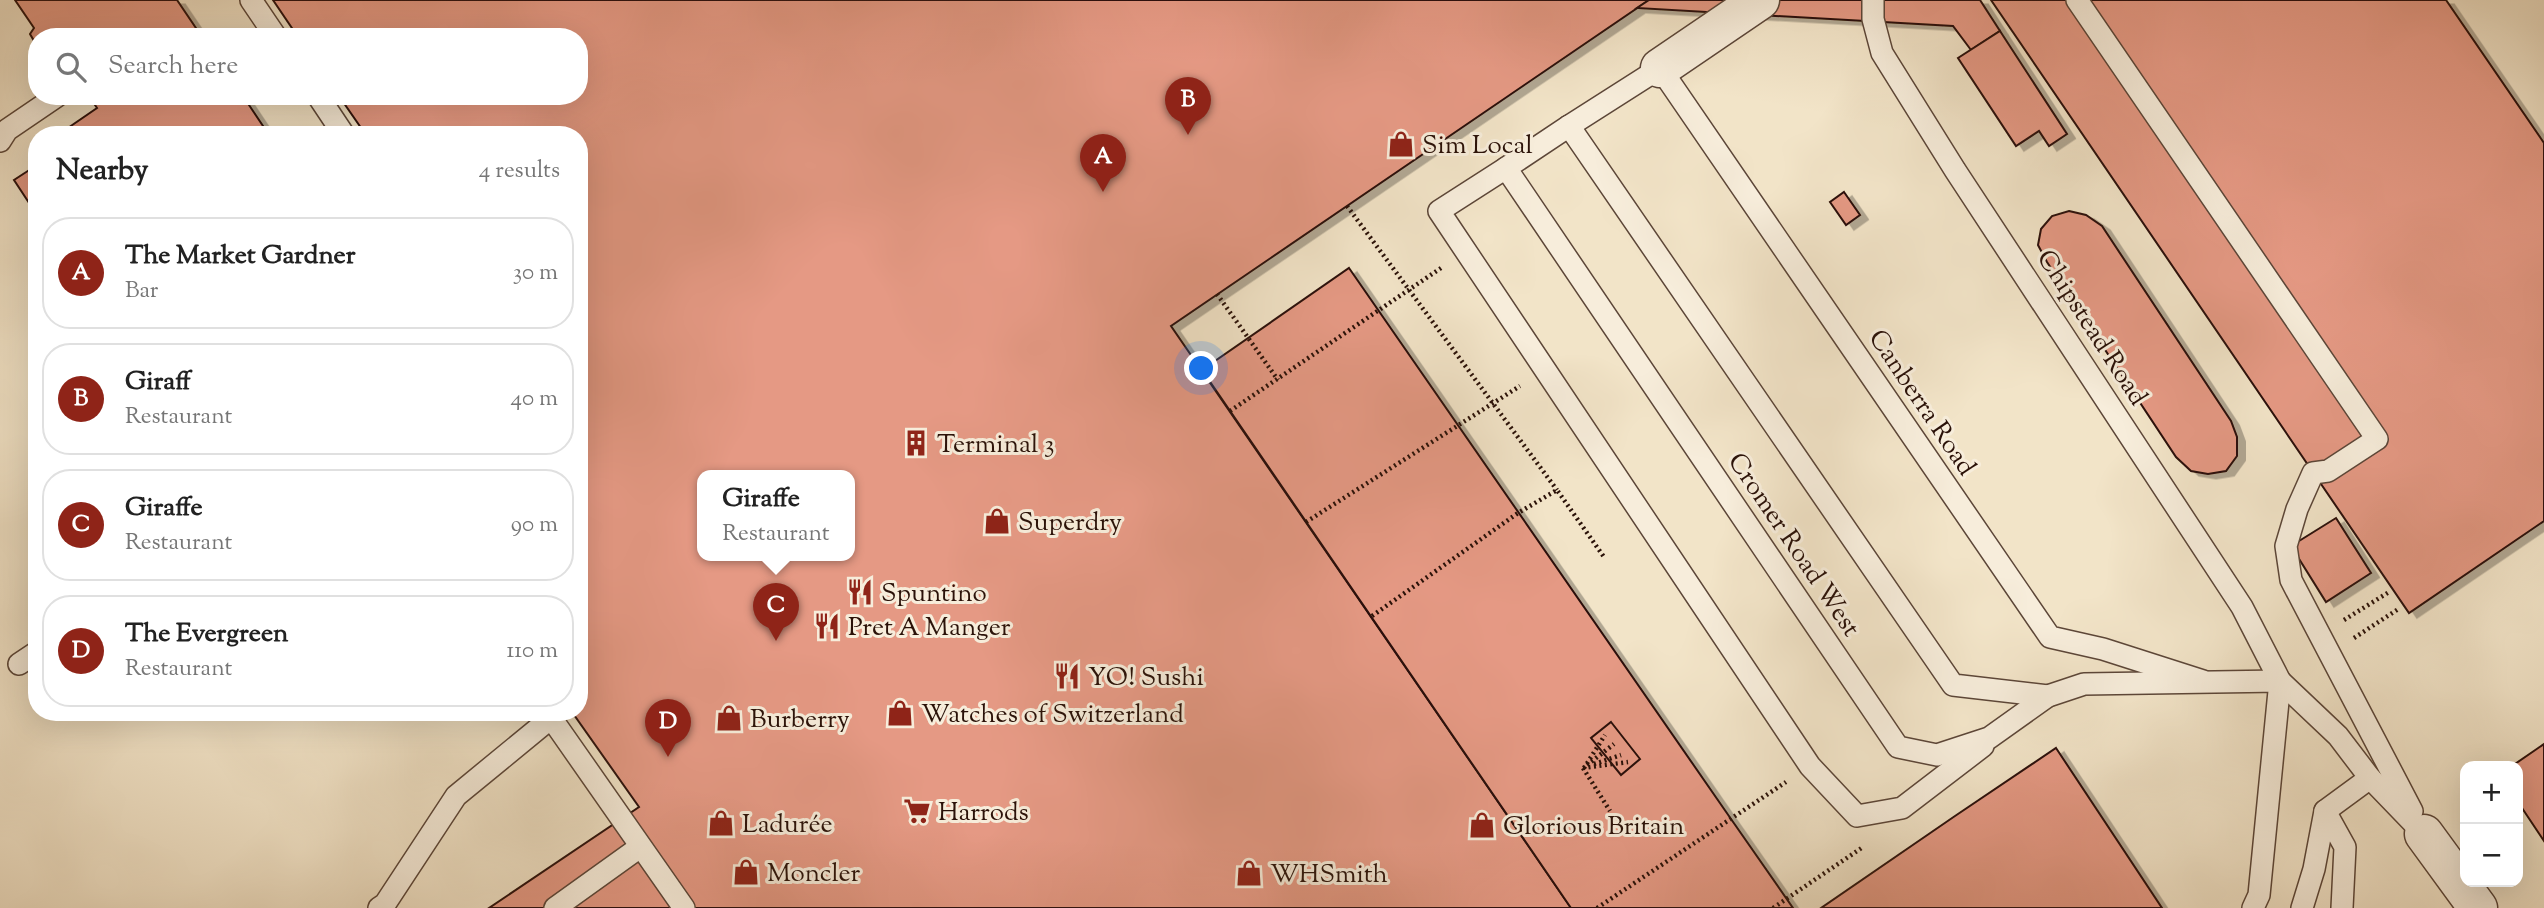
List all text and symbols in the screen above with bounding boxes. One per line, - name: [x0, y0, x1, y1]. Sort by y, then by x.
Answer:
- search box: [28, 28, 588, 105]
- icon: search: [52, 48, 90, 86]
- text: Search here: [108, 48, 238, 85]
- pin: B: [1165, 77, 1211, 135]
- place label: Sim Local: [1422, 128, 1533, 165]
- shop icon: Sim Local: [1386, 129, 1416, 159]
- pin: A: [1080, 134, 1126, 192]
- text: Nearby: [56, 150, 148, 193]
- text: 4 results: [479, 155, 560, 188]
- text: The Market Gardner: [125, 238, 355, 275]
- street label: Chipstead Road: [2027, 243, 2155, 414]
- text: A: [72, 257, 90, 290]
- text: 30 m: [513, 257, 558, 290]
- text: Bar: [125, 275, 158, 308]
- street label: Canberra Road: [1858, 323, 1984, 484]
- your location: [1184, 351, 1218, 385]
- text: Giraff: [125, 364, 191, 401]
- text: B: [74, 383, 88, 416]
- text: 40 m: [511, 383, 558, 416]
- text: Restaurant: [125, 401, 232, 434]
- place label: Terminal 3: [937, 427, 1054, 464]
- building icon: Terminal 3: [901, 428, 931, 458]
- street label: Cromer Road West: [1718, 446, 1868, 645]
- popup: [697, 470, 855, 561]
- text: Giraffe: [722, 481, 800, 518]
- text: Giraffe: [125, 490, 203, 527]
- place label: Superdry: [1018, 505, 1122, 542]
- shop icon: Superdry: [982, 506, 1012, 536]
- text: C: [72, 509, 90, 542]
- text: 90 m: [511, 509, 558, 542]
- text: Restaurant: [722, 518, 830, 551]
- text: Restaurant: [125, 527, 232, 560]
- place label: Spuntino: [881, 576, 987, 613]
- restaurant icon: Spuntino: [845, 577, 875, 607]
- pin: C: [753, 583, 799, 641]
- place label: Pret A Manger: [848, 610, 1011, 647]
- restaurant icon: Pret A Manger: [812, 611, 842, 641]
- text: The Evergreen: [125, 616, 288, 653]
- text: D: [72, 635, 90, 668]
- text: 110 m: [507, 635, 558, 668]
- text: Restaurant: [125, 653, 232, 686]
- place label: YO! Sushi: [1088, 660, 1204, 697]
- restaurant icon: YO! Sushi: [1052, 661, 1082, 691]
- place label: Watches of Switzerland: [921, 697, 1184, 734]
- shop icon: Watches of Switzerland: [885, 698, 915, 728]
- pin: D: [645, 699, 691, 757]
- place label: Burberry: [750, 702, 850, 739]
- shop icon: Burberry: [714, 703, 744, 733]
- map controls: [2460, 761, 2523, 887]
- button: +: [2460, 761, 2523, 824]
- place label: Harrods: [938, 795, 1029, 832]
- supermarket icon: Harrods: [902, 796, 932, 826]
- place label: Ladurée: [742, 807, 833, 844]
- shop icon: Ladurée: [706, 808, 736, 838]
- place label: Glorious Britain: [1503, 809, 1684, 846]
- shop icon: Glorious Britain: [1467, 810, 1497, 840]
- button: −: [2460, 824, 2523, 887]
- place label: Moncler: [767, 856, 861, 893]
- shop icon: Moncler: [731, 857, 761, 887]
- place label: WHSmith: [1270, 857, 1388, 894]
- shop icon: WHSmith: [1234, 858, 1264, 888]

